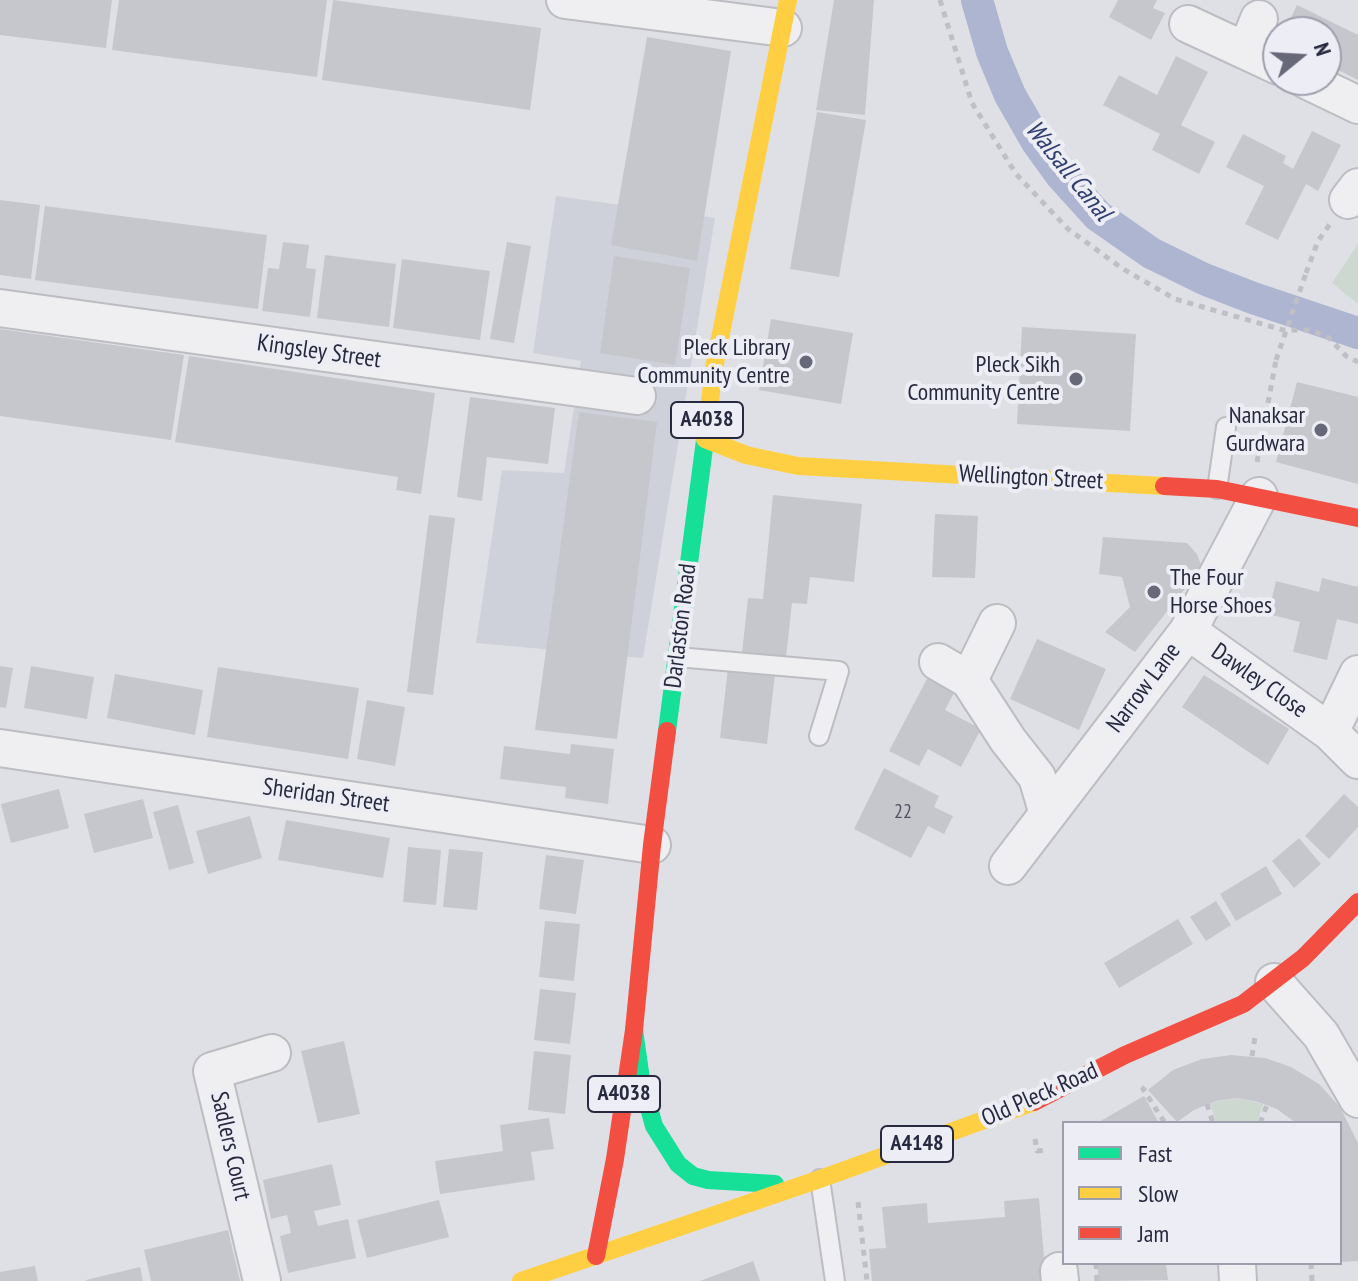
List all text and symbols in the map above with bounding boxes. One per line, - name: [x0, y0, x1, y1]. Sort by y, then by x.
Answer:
- north arrow: [1262, 16, 1342, 96]
- text: N: [1308, 39, 1338, 59]
- water label: Walsall Canal: [1018, 115, 1118, 227]
- street label: Kingsley Street: [255, 329, 383, 375]
- place label: Pleck Library Community Centre: [637, 334, 790, 390]
- place label: Pleck Sikh Community Centre: [907, 351, 1060, 407]
- marker: Pleck Library Community Centre: [797, 353, 815, 371]
- marker: Pleck Sikh Community Centre: [1067, 370, 1085, 388]
- road number: A4038: [671, 402, 743, 438]
- place label: Nanaksar Gurdwara: [1226, 402, 1305, 458]
- marker: Nanaksar Gurdwara: [1312, 421, 1330, 439]
- street label: Wellington Street: [958, 460, 1104, 496]
- street label: Darlaston Road: [659, 562, 703, 690]
- place label: The Four Horse Shoes: [1170, 564, 1272, 620]
- marker: The Four Horse Shoes: [1145, 583, 1163, 601]
- street label: Narrow Lane: [1101, 638, 1187, 738]
- street label: Dawley Close: [1205, 638, 1313, 724]
- street label: Sheridan Street: [261, 773, 391, 819]
- house number: 22: [894, 800, 912, 824]
- street label: Old Pleck Road: [977, 1057, 1103, 1133]
- road number: A4038: [588, 1076, 660, 1112]
- street label: Sadlers Court: [204, 1089, 256, 1203]
- legend: [1062, 1121, 1342, 1265]
- road number: A4148: [881, 1126, 953, 1162]
- text: Fast: [1138, 1138, 1172, 1169]
- text: Slow: [1138, 1178, 1178, 1209]
- text: Jam: [1138, 1218, 1169, 1249]

